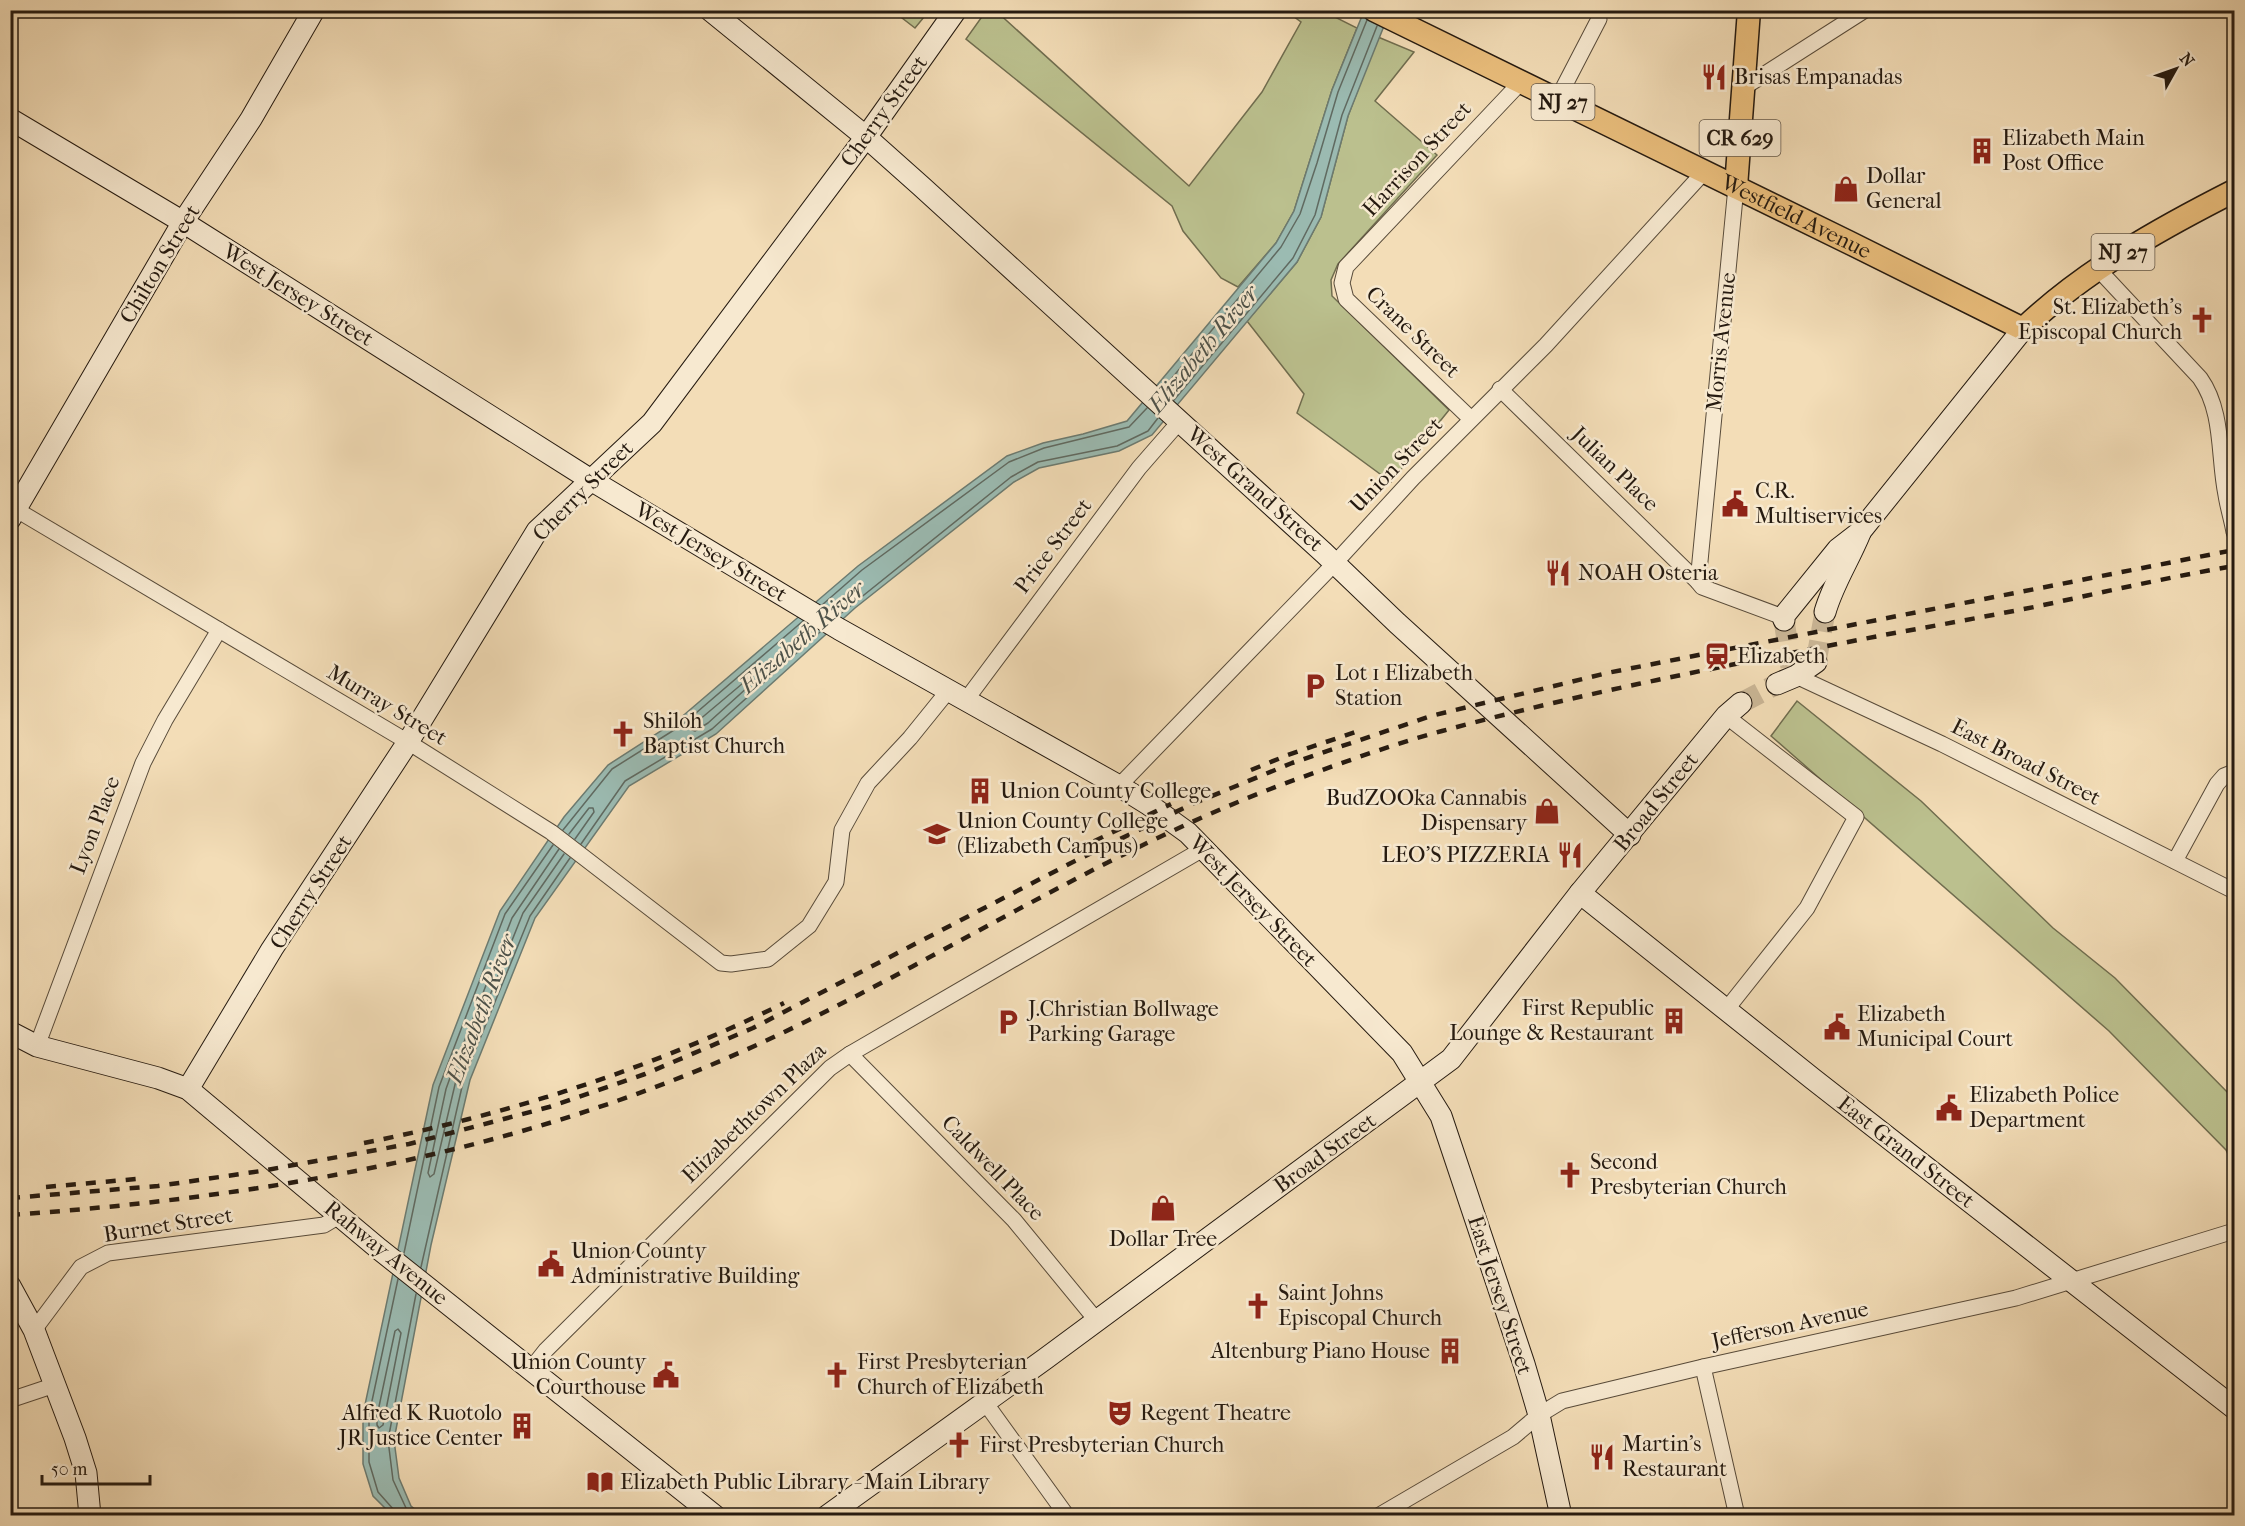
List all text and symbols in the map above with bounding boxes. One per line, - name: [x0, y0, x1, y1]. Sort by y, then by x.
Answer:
- north arrow: [2146, 39, 2206, 99]
- text: N: [2176, 49, 2199, 71]
- street label: Cherry Street: [835, 50, 933, 172]
- restaurant icon: Brisas Empanadas: [1699, 62, 1729, 92]
- place label: Brisas Empanadas: [1734, 64, 1902, 90]
- road number: NJ 27: [1532, 84, 1594, 120]
- street label: Harrison Street: [1357, 96, 1477, 222]
- road number: CR 629: [1700, 120, 1780, 156]
- place label: Elizabeth Main Post Office: [2002, 125, 2145, 176]
- building icon: Elizabeth Main Post Office: [1967, 136, 1997, 166]
- place label: Dollar General: [1866, 163, 1942, 214]
- street label: Westfield Avenue: [1716, 169, 1876, 264]
- shop icon: Dollar General: [1831, 174, 1861, 204]
- street label: Chilton Street: [114, 200, 206, 328]
- road number: NJ 27: [2092, 234, 2154, 270]
- street label: West Jersey Street: [217, 238, 378, 352]
- street label: Morris Avenue: [1701, 271, 1741, 413]
- water label: Elizabeth River: [1140, 278, 1266, 420]
- street label: Crane Street: [1361, 281, 1466, 383]
- place label: St. Elizabeth's Episcopal Church: [2018, 294, 2183, 345]
- church icon: St. Elizabeth's Episcopal Church: [2187, 305, 2217, 335]
- street label: Union Street: [1344, 412, 1448, 518]
- street label: West Grand Street: [1181, 420, 1329, 557]
- street label: Julian Place: [1565, 420, 1664, 517]
- street label: Cherry Street: [527, 435, 639, 547]
- place label: C.R. Multiservices: [1755, 478, 1882, 529]
- public building icon: C.R. Multiservices: [1720, 489, 1750, 519]
- street label: Price Street: [1009, 493, 1097, 599]
- street label: West Jersey Street: [629, 496, 792, 608]
- restaurant icon: NOAH Osteria: [1543, 558, 1573, 588]
- place label: NOAH Osteria: [1578, 560, 1719, 586]
- water label: Elizabeth River: [732, 573, 872, 701]
- station icon: Elizabeth: [1702, 641, 1732, 671]
- place label: Elizabeth: [1737, 643, 1826, 669]
- street label: Murray Street: [322, 659, 452, 751]
- place label: Lot 1 Elizabeth Station: [1335, 660, 1474, 711]
- parking icon: Lot 1 Elizabeth Station: [1300, 671, 1330, 701]
- place label: Shiloh Baptist Church: [643, 708, 786, 759]
- street label: East Broad Street: [1947, 713, 2105, 811]
- church icon: Shiloh Baptist Church: [608, 719, 638, 749]
- street label: Broad Street: [1608, 747, 1704, 857]
- street label: Lyon Place: [64, 772, 126, 878]
- building icon: Union County College: [965, 776, 995, 806]
- place label: Union County College: [1000, 778, 1211, 804]
- place label: BudZOOka Cannabis Dispensary: [1326, 785, 1528, 836]
- shop icon: BudZOOka Cannabis Dispensary: [1532, 796, 1562, 826]
- place label: Union County College (Elizabeth Campus): [957, 808, 1168, 859]
- school or university icon: Union County College (Elizabeth Campus): [922, 819, 952, 849]
- street label: West Jersey Street: [1183, 829, 1323, 972]
- street label: Cherry Street: [264, 830, 358, 954]
- restaurant icon: LEO'S PIZZERIA: [1555, 840, 1585, 870]
- place label: LEO'S PIZZERIA: [1381, 842, 1551, 868]
- water label: Elizabeth River: [439, 928, 523, 1089]
- place label: First Republic Lounge & Restaurant: [1449, 995, 1654, 1046]
- place label: J.Christian Bollwage Parking Garage: [1026, 996, 1219, 1047]
- place label: Elizabeth Municipal Court: [1857, 1001, 2013, 1052]
- building icon: First Republic Lounge & Restaurant: [1659, 1006, 1689, 1036]
- parking icon: J.Christian Bollwage Parking Garage: [993, 1007, 1023, 1037]
- public building icon: Elizabeth Municipal Court: [1822, 1012, 1852, 1042]
- street label: Elizabethtown Plaza: [677, 1037, 832, 1188]
- place label: Elizabeth Police Department: [1969, 1082, 2119, 1133]
- street label: East Grand Street: [1832, 1090, 1980, 1214]
- public building icon: Elizabeth Police Department: [1934, 1093, 1964, 1123]
- street label: Broad Street: [1269, 1107, 1381, 1199]
- street label: Caldwell Place: [936, 1110, 1050, 1226]
- place label: Second Presbyterian Church: [1590, 1149, 1788, 1200]
- church icon: Second Presbyterian Church: [1555, 1160, 1585, 1190]
- shop icon: Dollar Tree: [1148, 1193, 1178, 1223]
- street label: Rahway Avenue: [319, 1195, 453, 1311]
- street label: Burnet Street: [102, 1202, 235, 1248]
- street label: East Jersey Street: [1462, 1212, 1538, 1378]
- place label: Dollar Tree: [1109, 1226, 1217, 1252]
- place label: Union County Administrative Building: [570, 1238, 799, 1289]
- public building icon: Union County Administrative Building: [536, 1249, 566, 1279]
- place label: Saint Johns Episcopal Church: [1278, 1280, 1443, 1331]
- church icon: Saint Johns Episcopal Church: [1243, 1291, 1273, 1321]
- street label: Jefferson Avenue: [1707, 1296, 1871, 1355]
- building icon: Altenburg Piano House: [1435, 1336, 1465, 1366]
- place label: Altenburg Piano House: [1210, 1338, 1430, 1364]
- place label: Union County Courthouse: [511, 1349, 647, 1400]
- place label: First Presbyterian Church of Elizabeth: [857, 1349, 1044, 1400]
- public building icon: Union County Courthouse: [651, 1360, 681, 1390]
- church icon: First Presbyterian Church of Elizabeth: [822, 1360, 852, 1390]
- theatre icon: Regent Theatre: [1105, 1398, 1135, 1428]
- place label: Alfred K Ruotolo JR Justice Center: [337, 1400, 503, 1451]
- place label: Regent Theatre: [1140, 1400, 1291, 1426]
- building icon: Alfred K Ruotolo JR Justice Center: [507, 1411, 537, 1441]
- church icon: First Presbyterian Church: [944, 1430, 974, 1460]
- place label: Martin's Restaurant: [1622, 1431, 1727, 1482]
- place label: First Presbyterian Church: [979, 1432, 1225, 1458]
- restaurant icon: Martin's Restaurant: [1587, 1442, 1617, 1472]
- scale bar: [42, 1448, 150, 1486]
- text: 50 m: [51, 1459, 88, 1480]
- library icon: Elizabeth Public Library - Main Library: [585, 1467, 615, 1497]
- place label: Elizabeth Public Library - Main Library: [620, 1469, 991, 1495]

